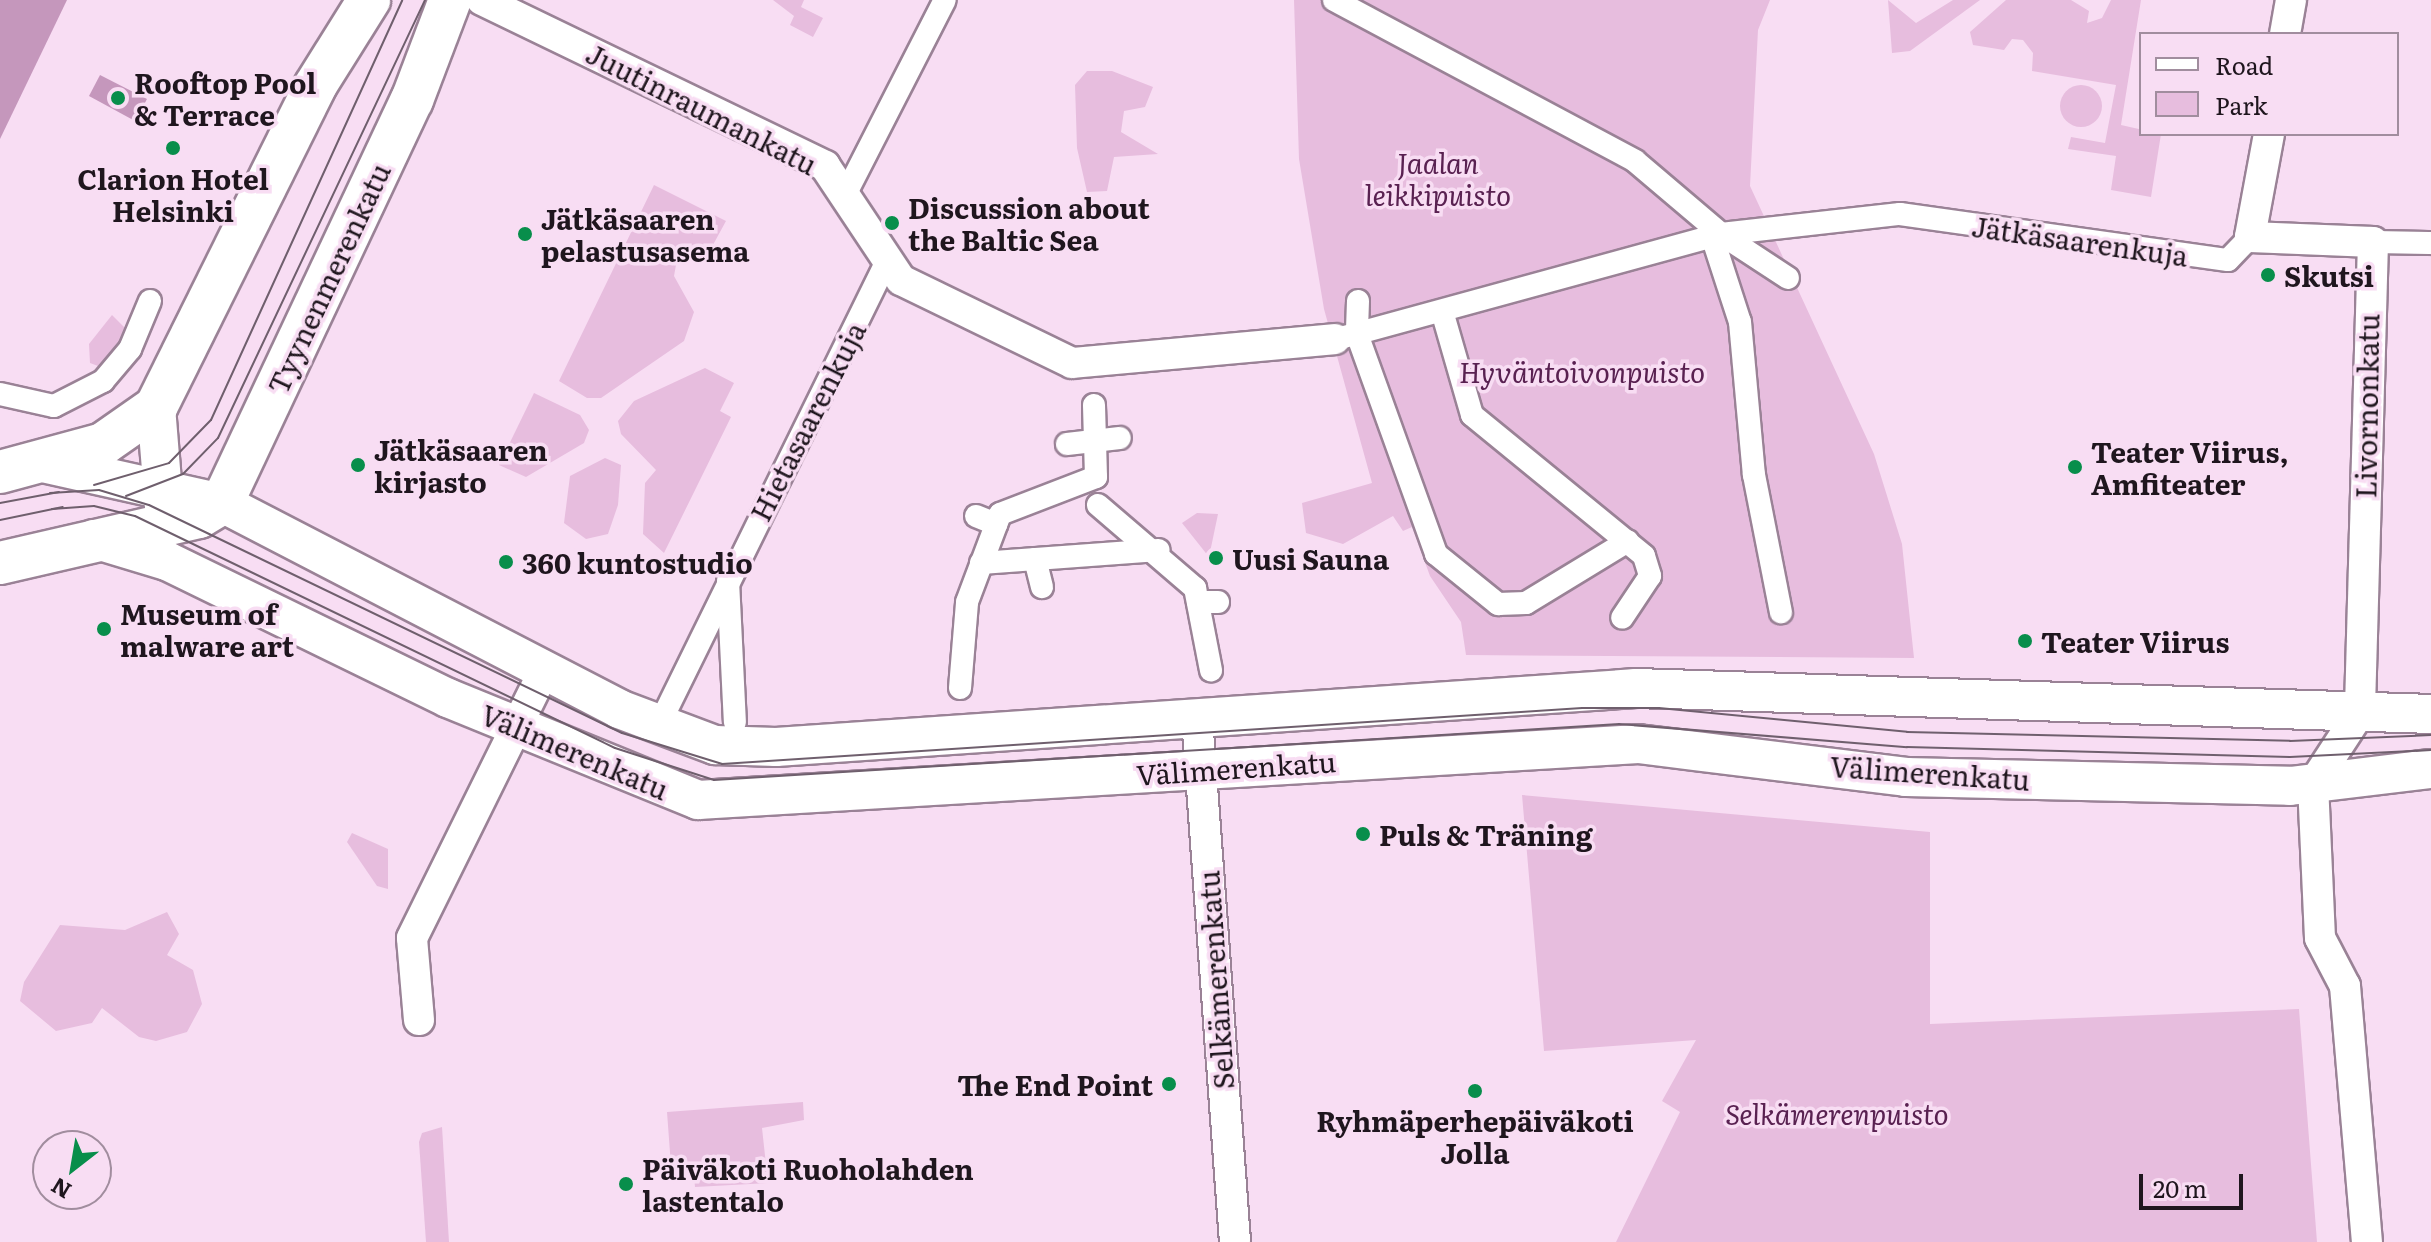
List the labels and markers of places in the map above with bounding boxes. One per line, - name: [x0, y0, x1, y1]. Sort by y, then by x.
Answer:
- place label: Rooftop Pool & Terrace: [134, 65, 316, 131]
- marker: Rooftop Pool & Terrace: [109, 89, 127, 107]
- marker: Clarion Hotel Helsinki: [164, 139, 182, 157]
- place label: Clarion Hotel Helsinki: [77, 161, 269, 227]
- place label: Discussion about the Baltic Sea: [908, 190, 1150, 256]
- place label: Jätkäsaaren pelastusasema: [541, 201, 750, 267]
- marker: Discussion about the Baltic Sea: [883, 214, 901, 232]
- marker: Jätkäsaaren pelastusasema: [516, 225, 534, 243]
- place label: Skutsi: [2284, 258, 2374, 292]
- marker: Skutsi: [2259, 266, 2277, 284]
- place label: Jätkäsaaren kirjasto: [374, 432, 548, 498]
- place label: Teater Viirus, Amfiteater: [2091, 434, 2289, 500]
- marker: Jätkäsaaren kirjasto: [349, 456, 367, 474]
- marker: Teater Viirus, Amfiteater: [2066, 458, 2084, 476]
- place label: Uusi Sauna: [1232, 541, 1389, 575]
- place label: 360 kuntostudio: [522, 545, 753, 579]
- marker: Uusi Sauna: [1207, 549, 1225, 567]
- marker: 360 kuntostudio: [497, 553, 515, 571]
- place label: Museum of malware art: [120, 596, 294, 662]
- marker: Museum of malware art: [95, 620, 113, 638]
- place label: Teater Viirus: [2041, 624, 2229, 658]
- marker: Teater Viirus: [2016, 632, 2034, 650]
- place label: Puls & Träning: [1379, 817, 1593, 851]
- marker: Puls & Träning: [1354, 825, 1372, 843]
- place label: The End Point: [957, 1067, 1153, 1101]
- marker: The End Point: [1160, 1075, 1178, 1093]
- marker: Ryhmäperhepäiväkoti Jolla: [1466, 1082, 1484, 1100]
- place label: Ryhmäperhepäiväkoti Jolla: [1316, 1103, 1634, 1169]
- place label: Päiväkoti Ruoholahden lastentalo: [642, 1151, 974, 1217]
- marker: Päiväkoti Ruoholahden lastentalo: [617, 1175, 635, 1193]

